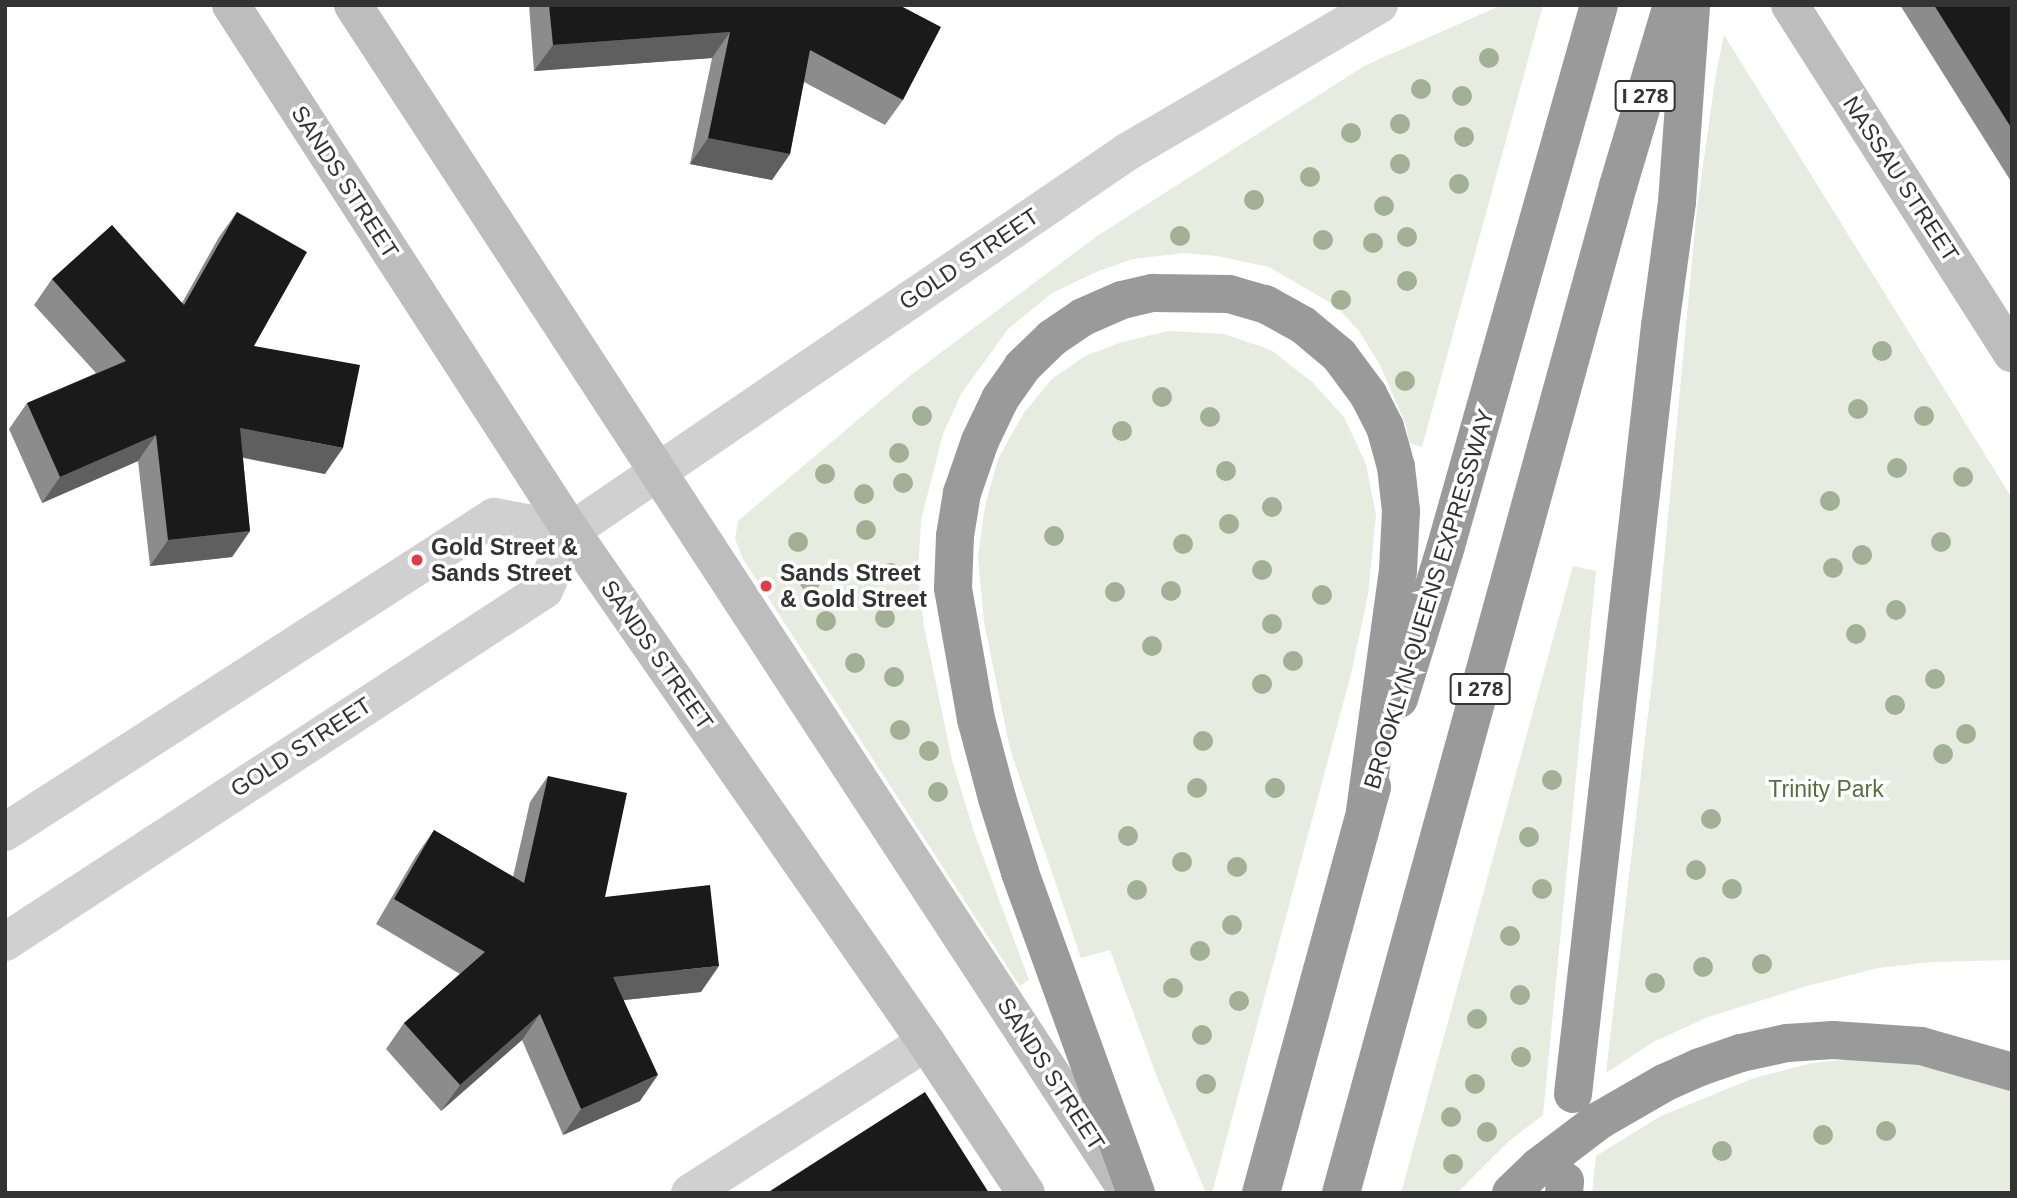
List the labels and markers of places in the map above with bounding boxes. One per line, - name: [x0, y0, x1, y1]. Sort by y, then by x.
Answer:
- place label: Gold Street & Sands Street: [431, 533, 578, 587]
- marker: Gold Street & Sands Street: [409, 552, 425, 568]
- place label: Sands Street & Gold Street: [780, 559, 927, 613]
- marker: Sands Street & Gold Street: [758, 578, 774, 594]

